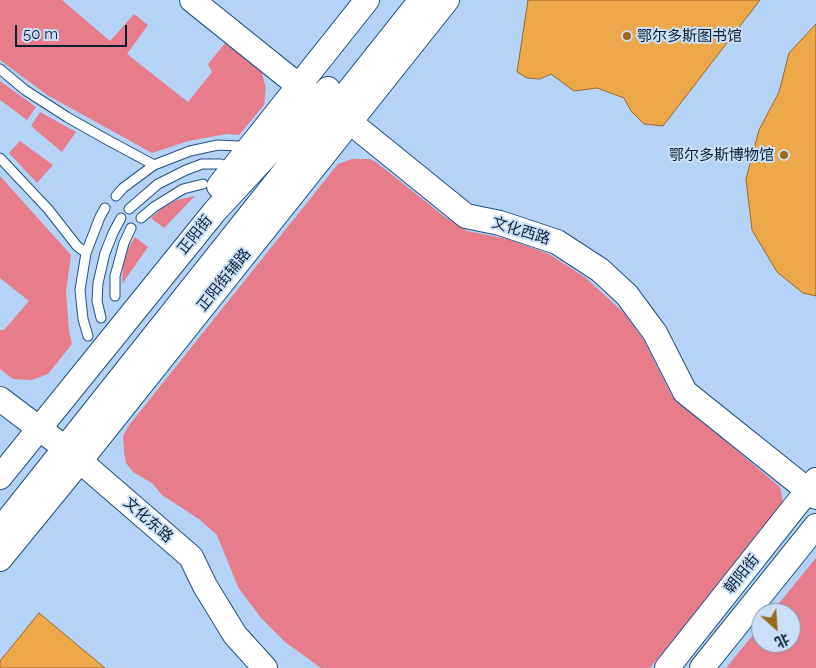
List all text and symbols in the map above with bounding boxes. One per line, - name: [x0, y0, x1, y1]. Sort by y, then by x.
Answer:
- scale bar: [18, 15, 130, 47]
- text: 50 m: [23, 25, 58, 43]
- place label: 鄂尔多斯图书馆: [637, 27, 742, 45]
- marker: 鄂尔多斯图书馆: [621, 30, 633, 42]
- place label: 鄂尔多斯博物馆: [669, 146, 774, 164]
- marker: 鄂尔多斯博物馆: [778, 149, 790, 161]
- street label: 正阳街: [174, 212, 216, 258]
- street label: 文化西路: [490, 214, 552, 248]
- street label: 正阳街辅路: [193, 245, 255, 315]
- street label: 文化东路: [119, 494, 177, 546]
- street label: 朝阳街: [721, 551, 763, 597]
- north arrow: [751, 603, 801, 653]
- text: 北: [772, 630, 792, 651]

